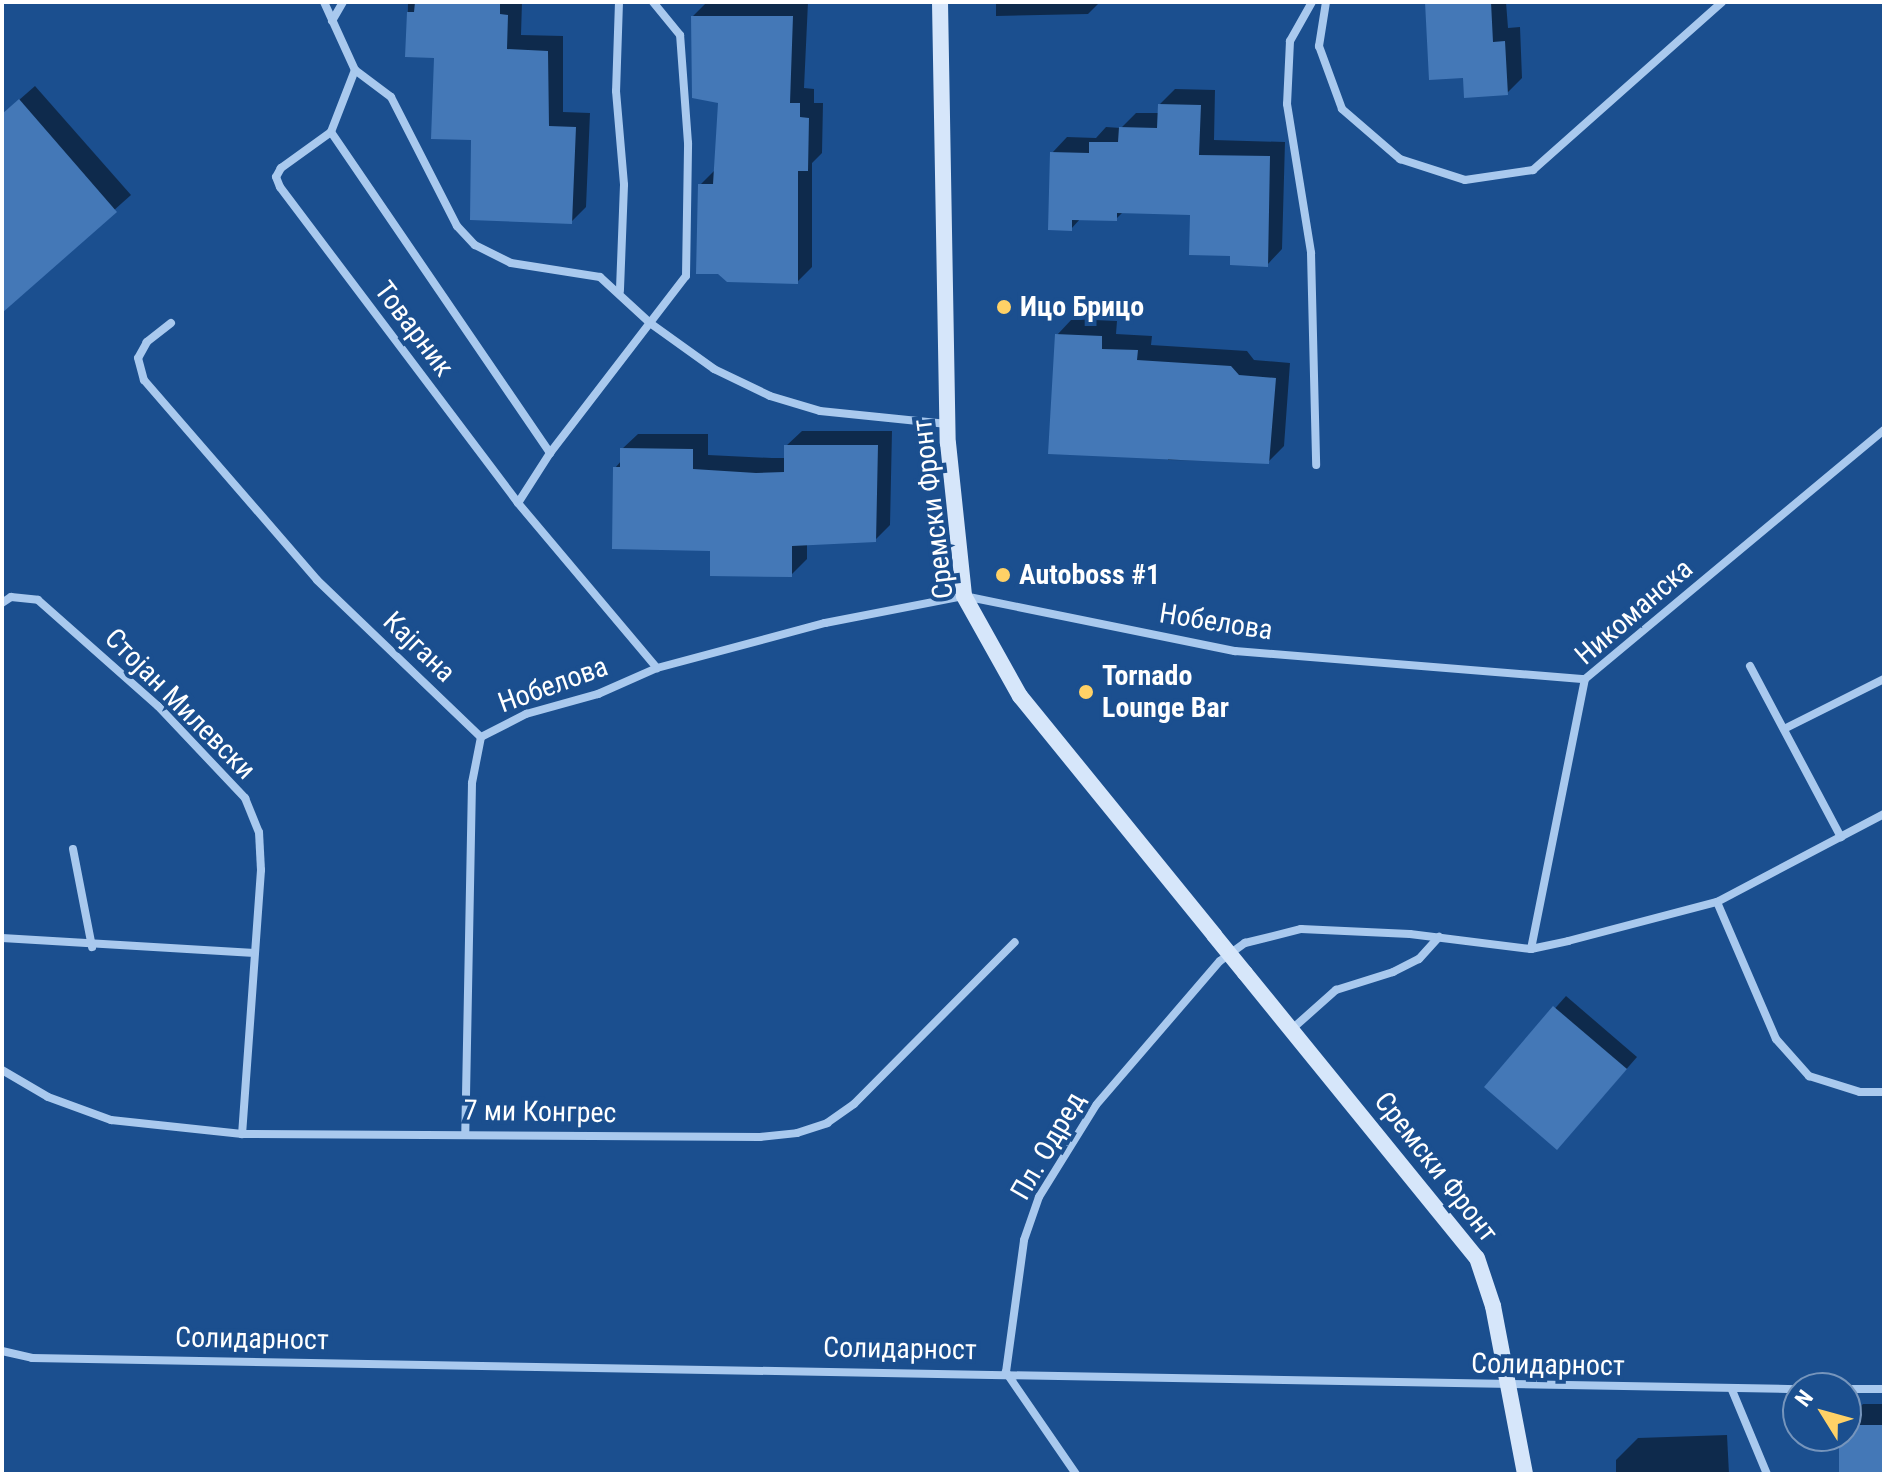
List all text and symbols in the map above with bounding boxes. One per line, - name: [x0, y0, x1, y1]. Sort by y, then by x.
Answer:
- street label: Товарник: [367, 275, 461, 383]
- place label: Ицо Брицо: [1020, 290, 1144, 324]
- marker: Ицо Брицо: [995, 298, 1013, 316]
- street label: Сремски Фронт: [905, 417, 961, 601]
- street label: Никоманска: [1568, 552, 1700, 672]
- place label: Autoboss #1: [1019, 558, 1160, 592]
- marker: Autoboss #1: [994, 566, 1012, 584]
- street label: Нобелова: [1157, 596, 1275, 648]
- street label: Кајгана: [376, 605, 462, 689]
- street label: Стојан Милевски: [98, 622, 262, 786]
- street label: Нобелова: [494, 650, 612, 720]
- place label: Tornado Lounge Bar: [1102, 659, 1229, 725]
- marker: Tornado Lounge Bar: [1077, 683, 1095, 701]
- street label: Сремски Фронт: [1367, 1085, 1505, 1249]
- street label: Пл. Одред: [1004, 1086, 1092, 1206]
- street label: 7 ми Конгрес: [463, 1094, 617, 1130]
- street label: Солидарност: [175, 1321, 329, 1357]
- street label: Солидарност: [823, 1331, 977, 1367]
- street label: Солидарност: [1471, 1347, 1625, 1383]
- north arrow: [1782, 1372, 1862, 1452]
- text: N: [1790, 1386, 1818, 1411]

